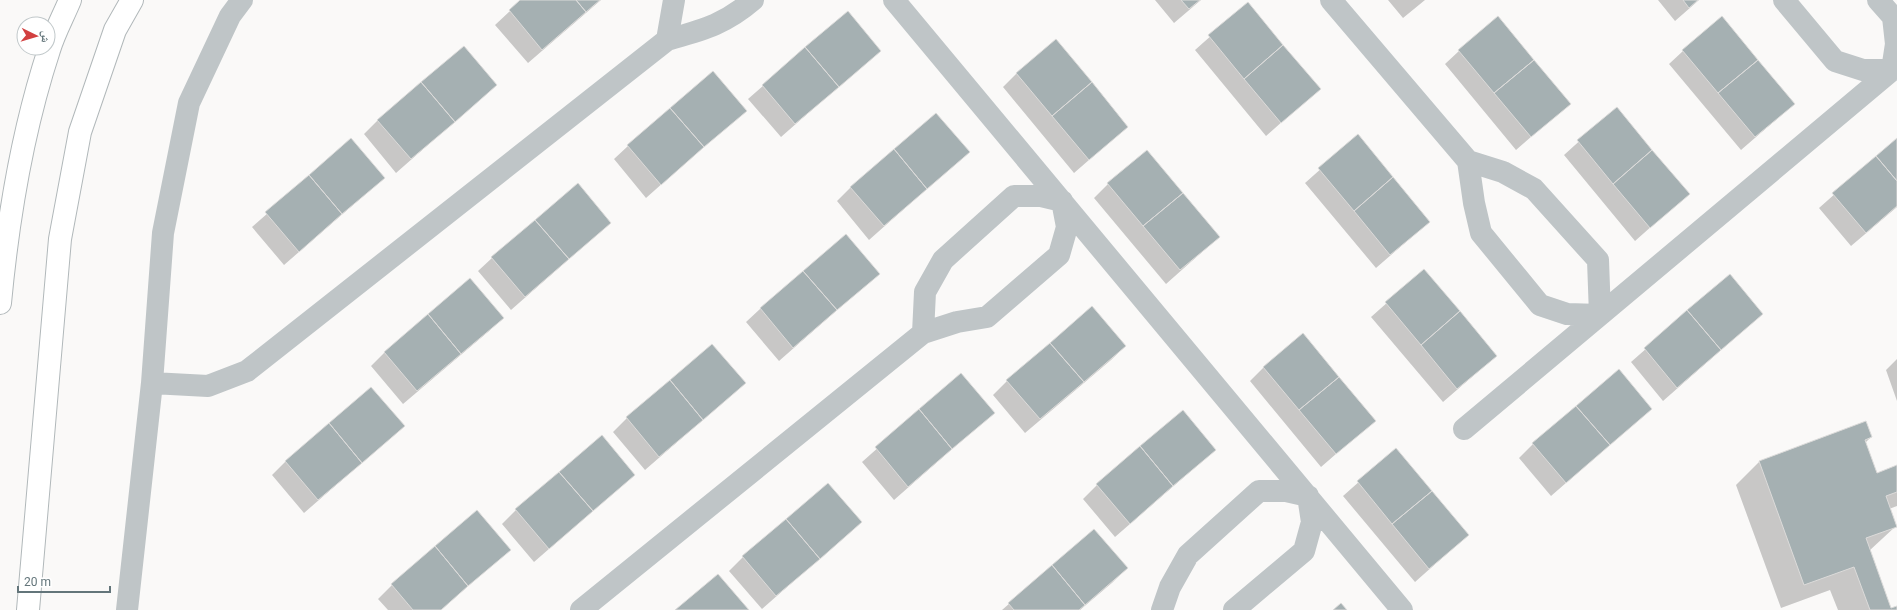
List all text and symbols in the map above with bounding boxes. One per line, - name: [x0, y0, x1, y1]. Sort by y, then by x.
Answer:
- north arrow: [16, 16, 56, 56]
- text: ش: [37, 30, 52, 44]
- scale bar: [18, 568, 110, 594]
- text: 20 m: [24, 575, 51, 589]

